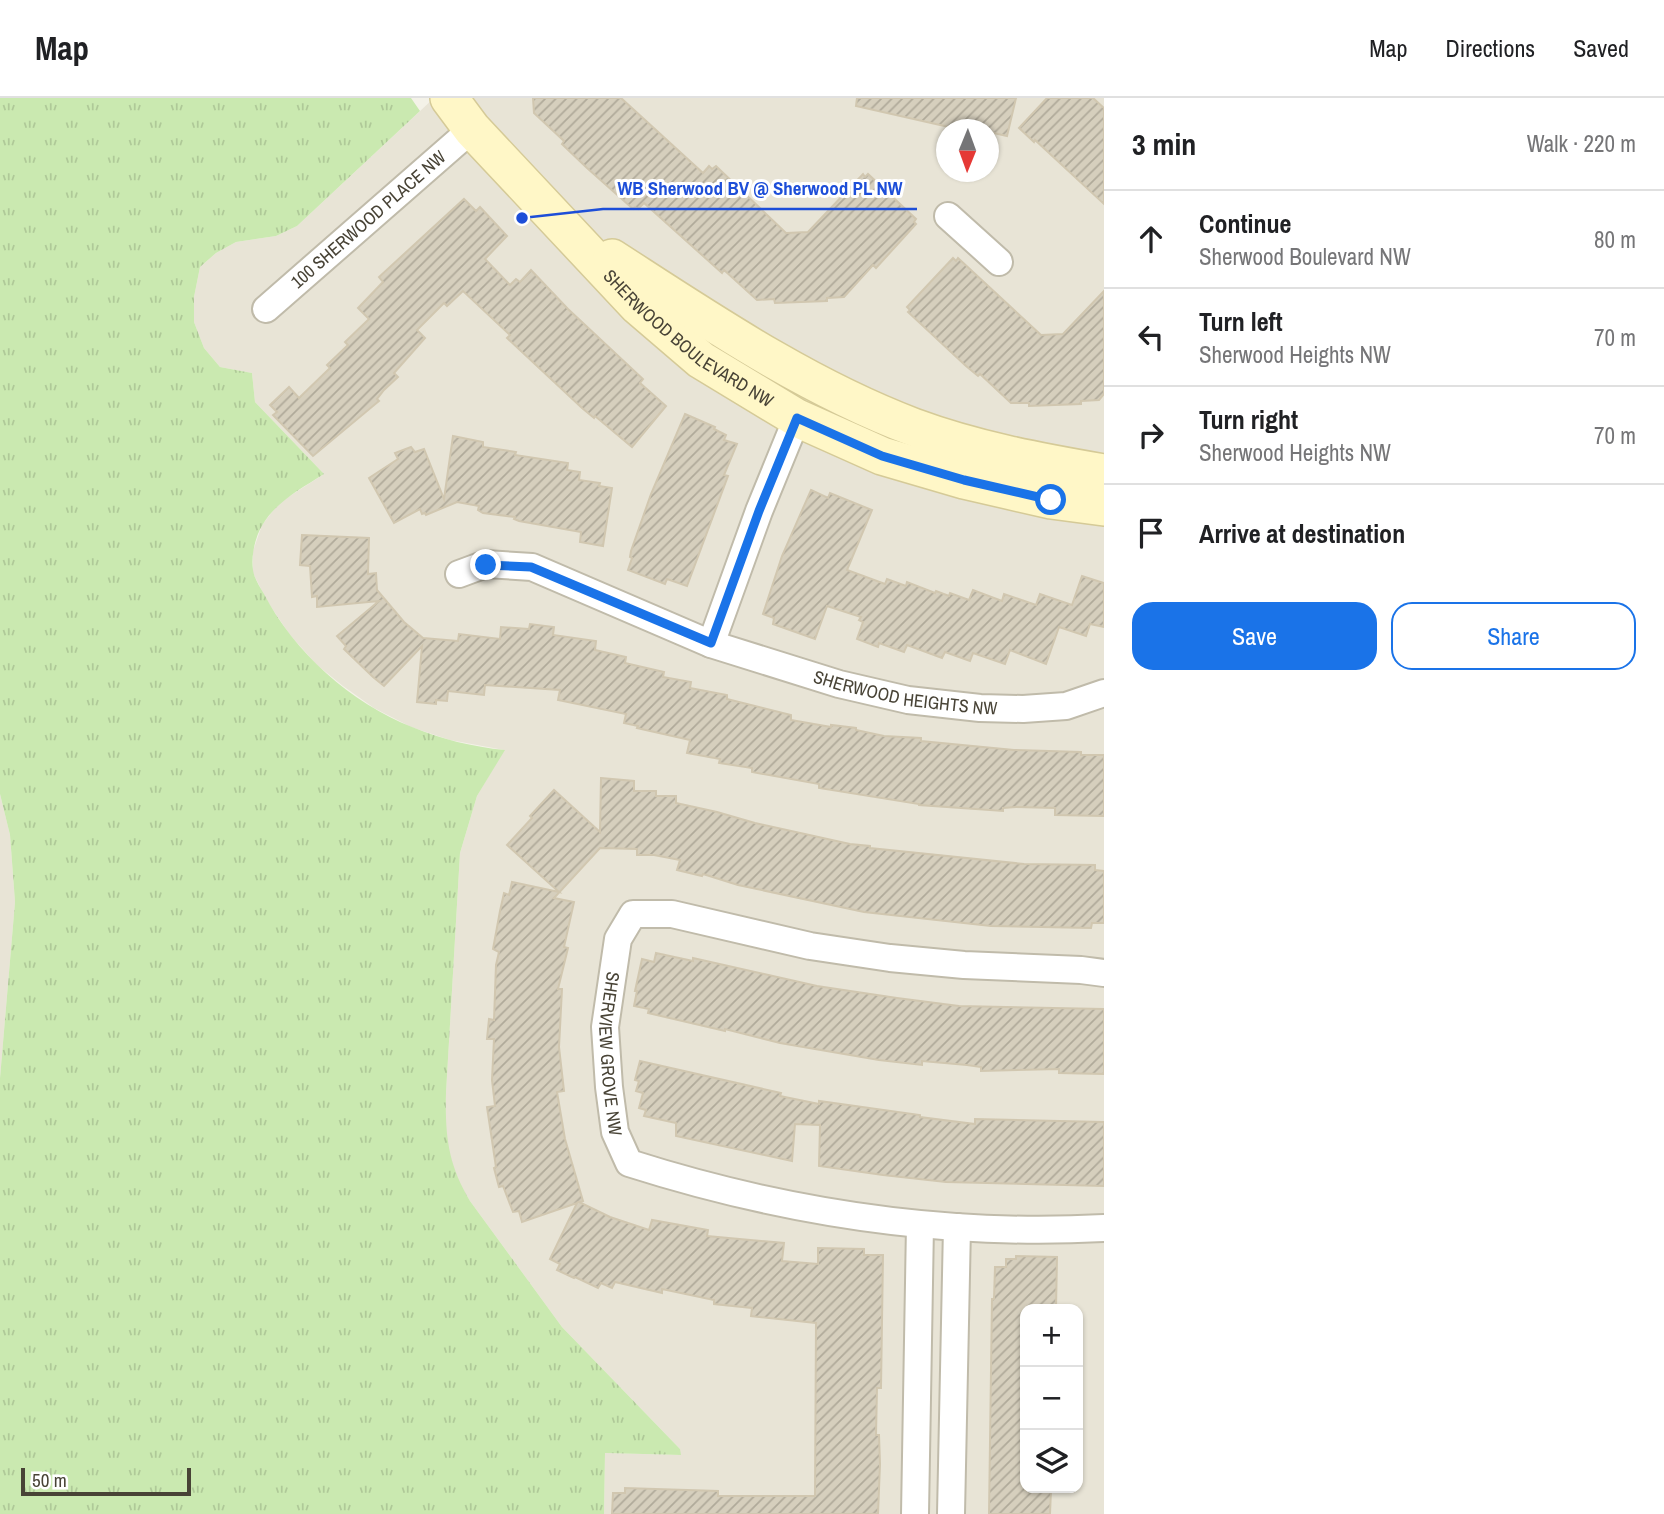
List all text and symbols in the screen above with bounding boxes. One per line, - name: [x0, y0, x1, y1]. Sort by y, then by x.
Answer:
- text: Map: [35, 26, 89, 70]
- text: Map: [1369, 32, 1407, 64]
- text: Directions: [1445, 32, 1535, 64]
- text: Saved: [1573, 32, 1629, 64]
- north arrow: [936, 119, 999, 182]
- text: 3 min: [1132, 124, 1196, 164]
- text: Walk · 220 m: [1527, 128, 1636, 159]
- street label: 100 SHERWOOD PLACE NW: [285, 144, 451, 294]
- callout: WB Sherwood BV @ Sherwood PL NW: [603, 169, 917, 209]
- text: WB Sherwood BV @ Sherwood PL NW: [617, 175, 903, 201]
- text: Continue: [1199, 206, 1291, 241]
- icon: ahead: [1132, 220, 1170, 258]
- text: 80 m: [1594, 224, 1636, 255]
- text: Sherwood Boulevard NW: [1199, 241, 1411, 272]
- street label: SHERWOOD BOULEVARD NW: [598, 264, 778, 413]
- text: Turn left: [1199, 304, 1283, 339]
- icon: left: [1132, 318, 1170, 356]
- text: 70 m: [1594, 322, 1636, 353]
- text: Sherwood Heights NW: [1199, 339, 1391, 370]
- text: Turn right: [1199, 402, 1298, 437]
- icon: right: [1132, 416, 1170, 454]
- text: 70 m: [1594, 420, 1636, 451]
- text: Sherwood Heights NW: [1199, 437, 1391, 468]
- route start: [1035, 484, 1066, 515]
- icon: arrive: [1132, 514, 1170, 552]
- text: Arrive at destination: [1199, 516, 1405, 551]
- route end: [470, 549, 501, 580]
- button: Save: [1132, 602, 1377, 670]
- button: Share: [1391, 602, 1636, 670]
- street label: SHERWOOD HEIGHTS NW: [810, 664, 998, 720]
- street label: SHERVIEW GROVE NW: [593, 970, 628, 1137]
- map controls: [1020, 1304, 1083, 1493]
- button: +: [1020, 1304, 1083, 1367]
- button: −: [1020, 1367, 1083, 1430]
- button: layers: [1020, 1430, 1083, 1493]
- scale bar: [21, 1465, 191, 1497]
- text: 50 m: [32, 1467, 67, 1493]

